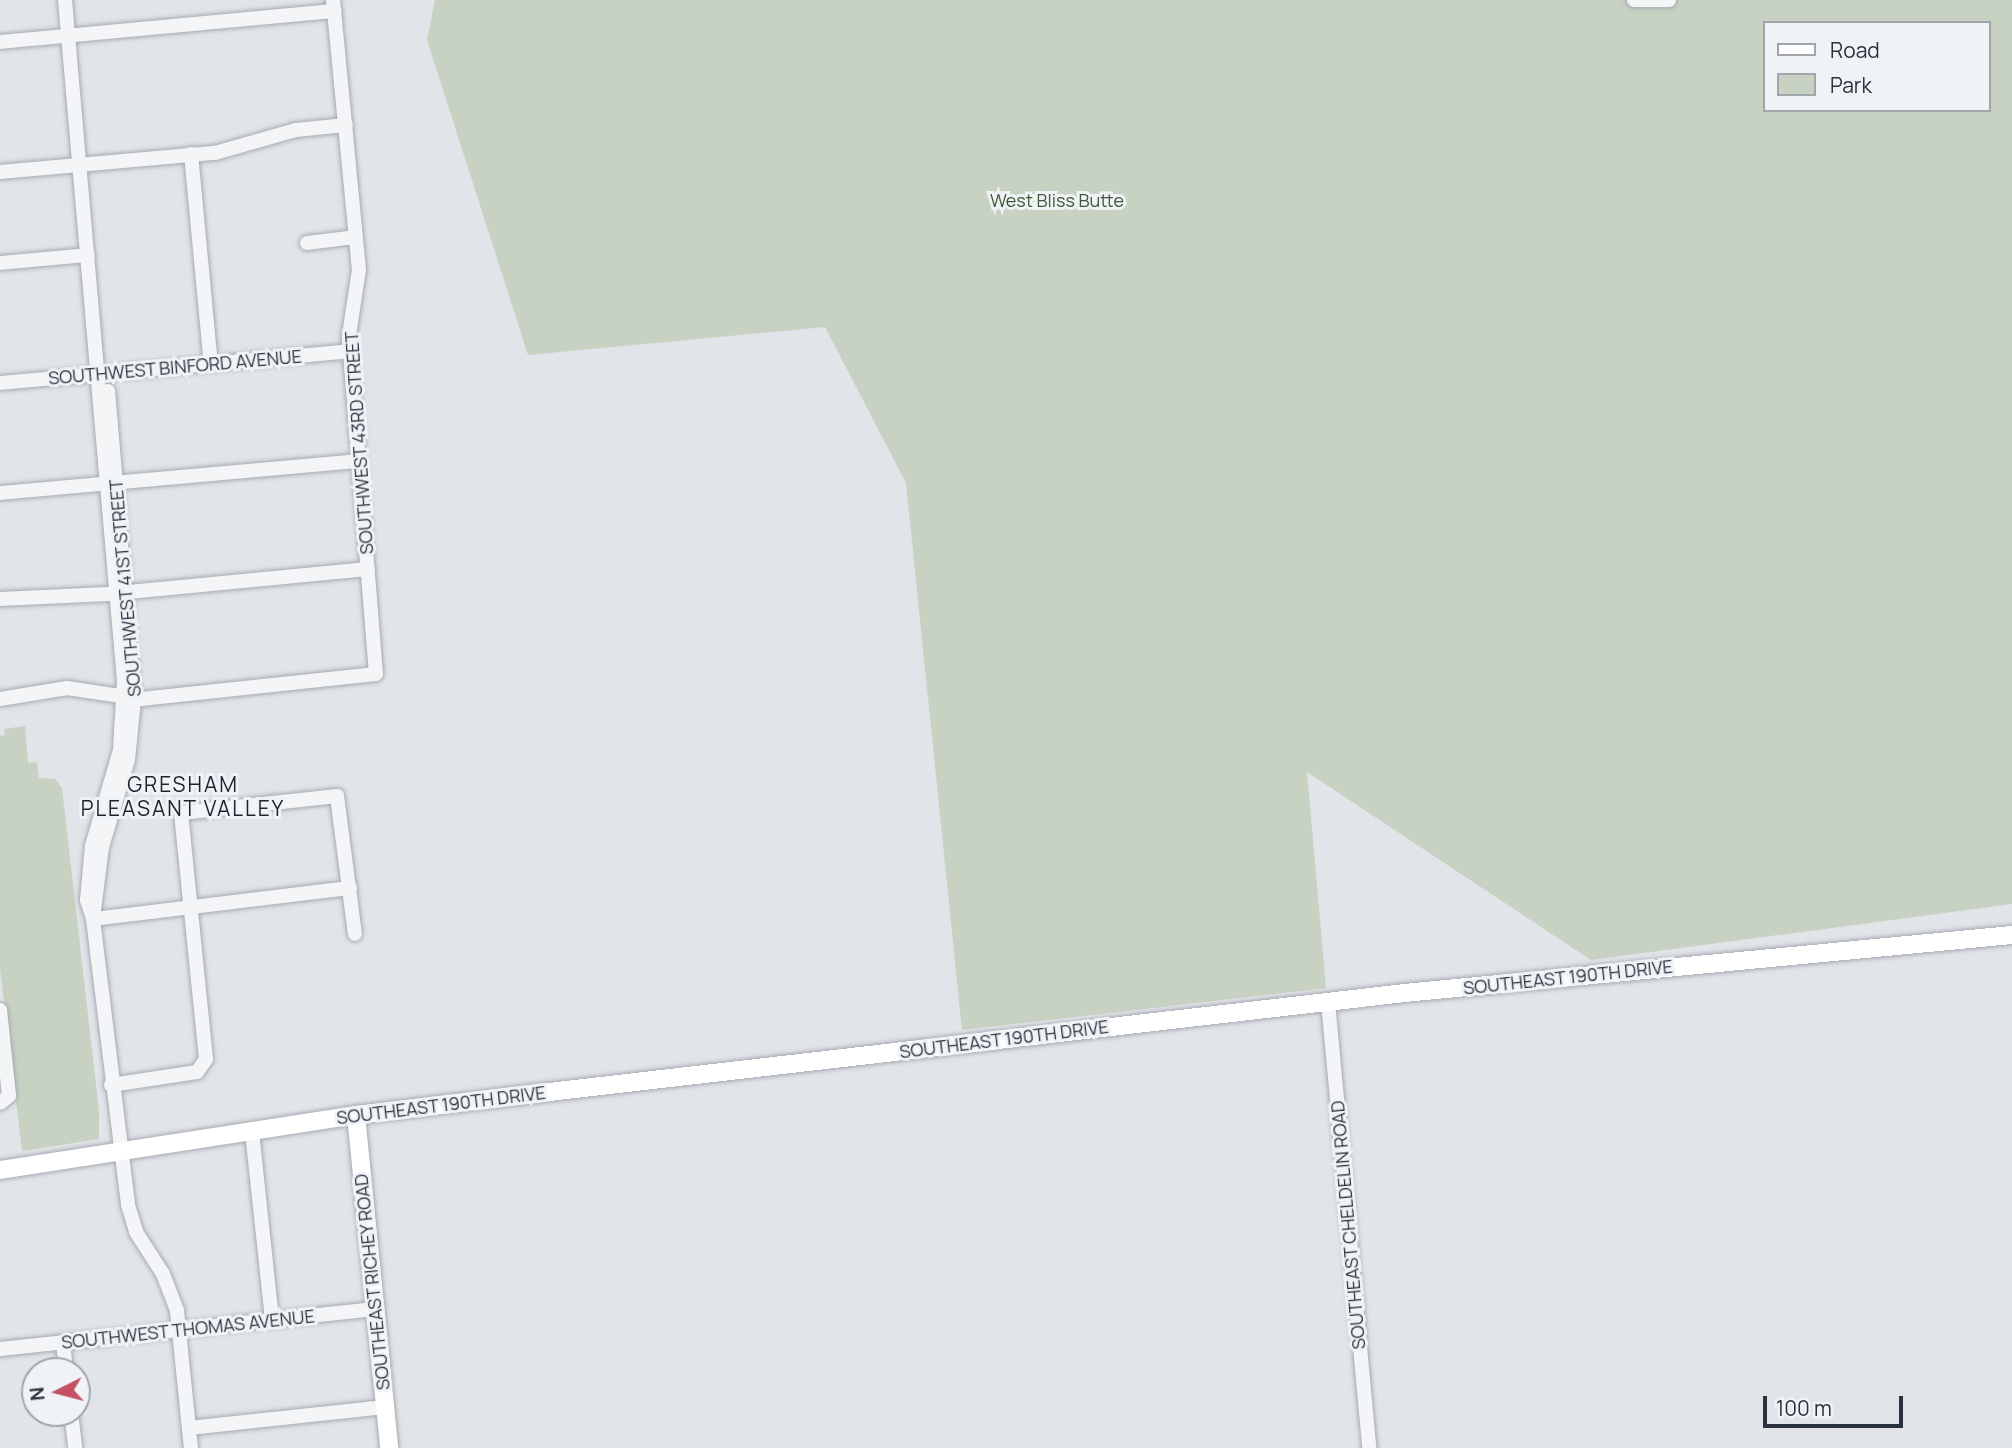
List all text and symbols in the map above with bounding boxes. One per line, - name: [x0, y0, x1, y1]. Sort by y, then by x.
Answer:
- legend: [1764, 21, 1991, 112]
- text: Road: [1830, 36, 1880, 64]
- text: Park: [1830, 71, 1872, 99]
- park label: West Bliss Butte: [990, 189, 1124, 211]
- street label: SOUTHWEST 43RD STREET: [340, 331, 378, 555]
- street label: SOUTHWEST BINFORD AVENUE: [47, 345, 303, 389]
- street label: SOUTHWEST 41ST STREET: [105, 478, 145, 698]
- district label: GRESHAM PLEASANT VALLEY: [82, 771, 284, 821]
- street label: SOUTHEAST 190TH DRIVE: [1462, 955, 1674, 999]
- street label: SOUTHEAST 190TH DRIVE: [898, 1015, 1110, 1063]
- street label: SOUTHEAST 190TH DRIVE: [335, 1081, 547, 1129]
- street label: SOUTHEAST CHELDELIN ROAD: [1326, 1099, 1370, 1351]
- street label: SOUTHEAST RICHEY ROAD: [350, 1172, 394, 1392]
- street label: SOUTHWEST THOMAS AVENUE: [60, 1305, 316, 1353]
- north arrow: [21, 1357, 91, 1427]
- scale bar: [1767, 1382, 1907, 1426]
- text: N: [23, 1386, 51, 1402]
- text: 100 m: [1776, 1394, 1832, 1422]

